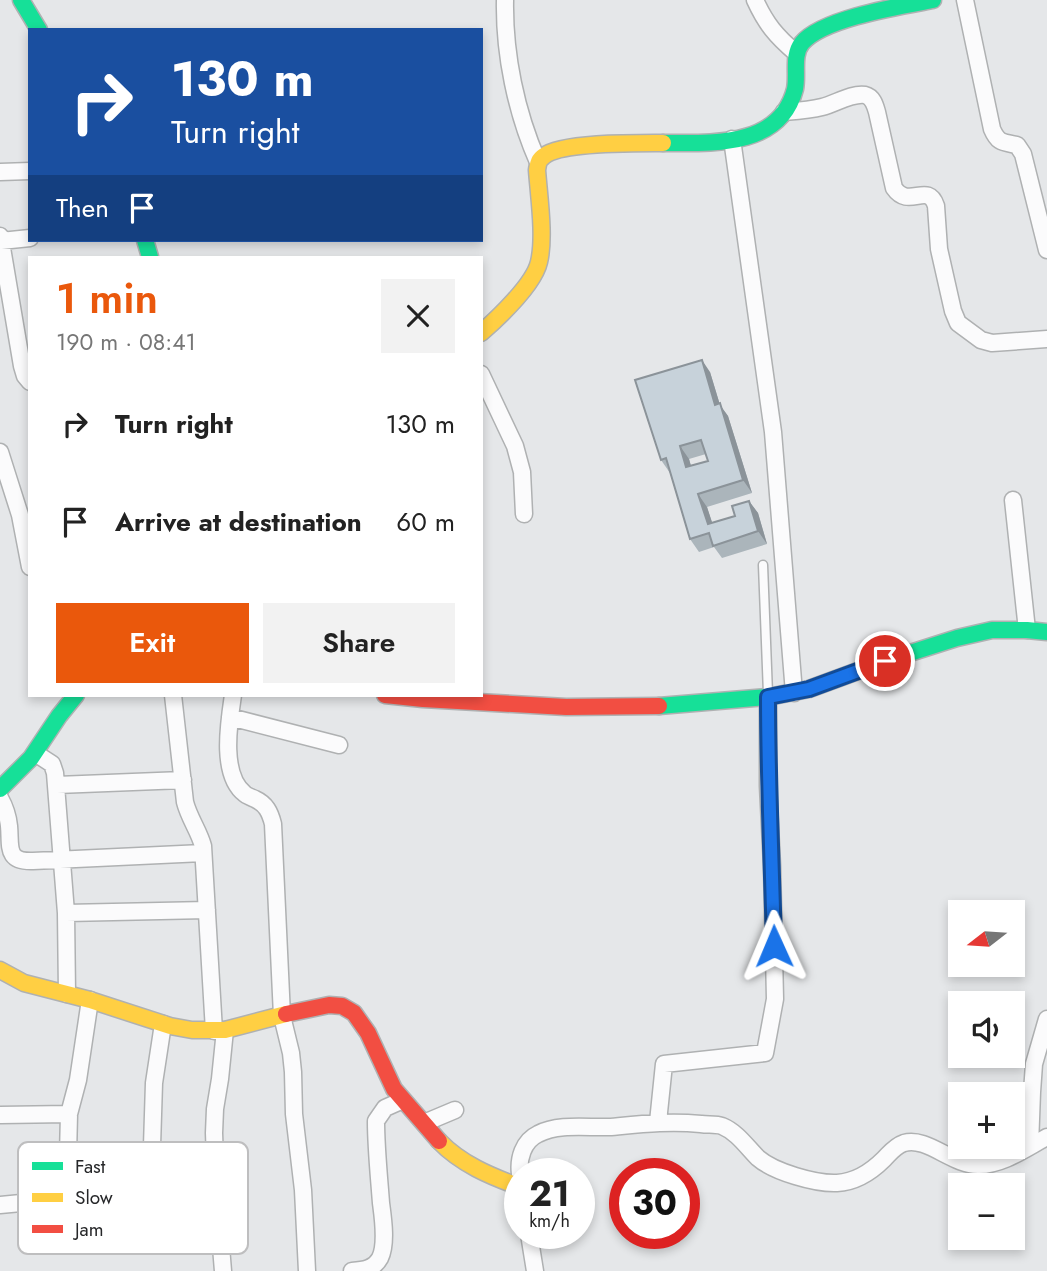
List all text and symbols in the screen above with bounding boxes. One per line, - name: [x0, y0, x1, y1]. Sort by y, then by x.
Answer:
- text: 130 m: [171, 44, 314, 114]
- icon: right: [56, 56, 147, 147]
- text: Turn right: [171, 109, 300, 155]
- text: Then: [56, 189, 109, 227]
- icon: arrive: [123, 189, 161, 227]
- text: 1 min: [56, 268, 158, 329]
- button: close: [381, 279, 455, 353]
- text: 190 m · 08:41: [56, 325, 196, 359]
- icon: right: [56, 405, 94, 443]
- text: Turn right: [115, 405, 233, 443]
- text: 130 m: [385, 405, 455, 443]
- icon: arrive: [56, 503, 94, 541]
- text: Arrive at destination: [115, 503, 362, 541]
- text: 60 m: [396, 503, 455, 541]
- button: Exit: [56, 603, 249, 683]
- button: Share: [263, 603, 455, 683]
- pin: [855, 631, 915, 691]
- icon: arrive: [866, 642, 904, 680]
- north arrow: [948, 900, 1026, 976]
- map controls: [948, 900, 1025, 1250]
- position arrow: [737, 909, 811, 983]
- button: sound: [948, 991, 1025, 1068]
- button: +: [948, 1082, 1025, 1159]
- legend: [18, 1142, 248, 1254]
- text: Fast: [75, 1153, 106, 1180]
- speed limit sign: 30: [609, 1158, 700, 1249]
- text: 21: [529, 1169, 570, 1219]
- button: −: [948, 1173, 1025, 1250]
- text: Slow: [75, 1184, 113, 1211]
- text: km/h: [529, 1208, 570, 1234]
- text: Jam: [72, 1216, 104, 1243]

